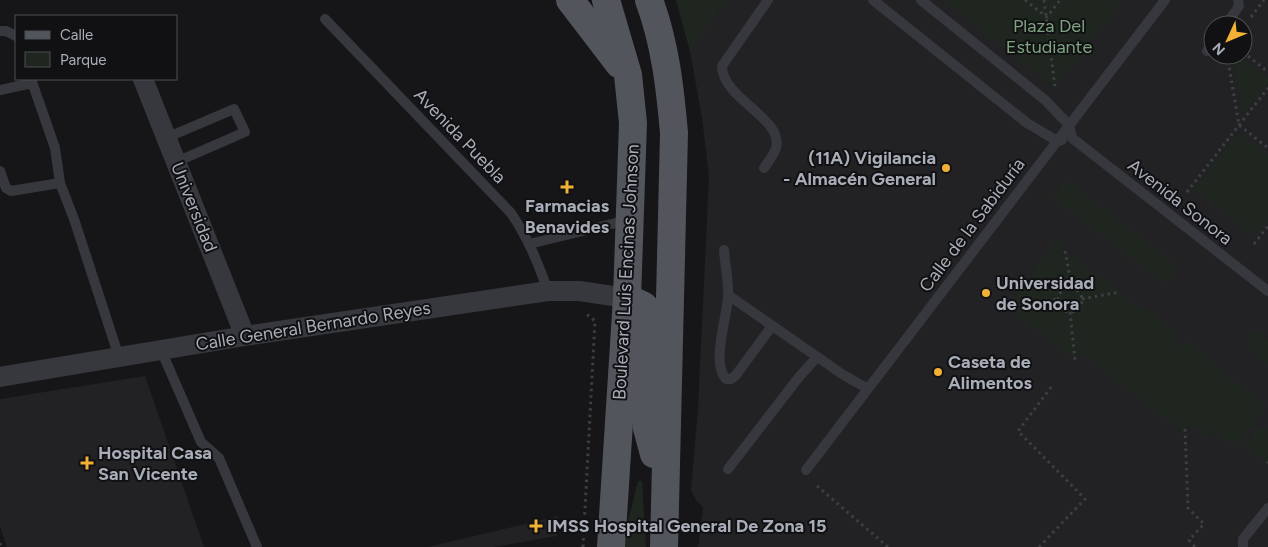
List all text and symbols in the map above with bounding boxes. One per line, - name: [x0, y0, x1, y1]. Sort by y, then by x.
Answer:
- legend: [15, 15, 178, 80]
- park label: Plaza Del Estudiante: [1006, 15, 1092, 58]
- north arrow: [1203, 15, 1253, 65]
- text: Calle: [60, 26, 93, 44]
- text: N: [1209, 39, 1229, 58]
- text: Parque: [60, 51, 107, 69]
- street label: Avenida Puebla: [409, 84, 511, 188]
- street label: Boulevard Luis Encinas Johnson: [608, 143, 644, 401]
- place label: (11A) Vigilancia - Almacén General: [783, 147, 936, 190]
- street label: Calle de la Sabiduría: [915, 154, 1029, 296]
- street label: Avenida Sonora: [1123, 154, 1237, 250]
- street label: Universidad: [166, 159, 222, 255]
- marker: (11A) Vigilancia - Almacén General: [940, 162, 952, 174]
- marker: Farmacias Benavides: [561, 181, 573, 193]
- place label: Farmacias Benavides: [525, 195, 610, 238]
- place label: Universidad de Sonora: [996, 272, 1094, 315]
- marker: Universidad de Sonora: [980, 287, 992, 299]
- street label: Calle General Bernardo Reyes: [194, 297, 432, 355]
- place label: Caseta de Alimentos: [948, 351, 1032, 394]
- marker: Caseta de Alimentos: [932, 366, 944, 378]
- place label: Hospital Casa San Vicente: [98, 442, 212, 485]
- marker: Hospital Casa San Vicente: [80, 456, 94, 470]
- place label: IMSS Hospital General De Zona 15: [547, 515, 827, 537]
- marker: IMSS Hospital General De Zona 15: [529, 519, 543, 533]

